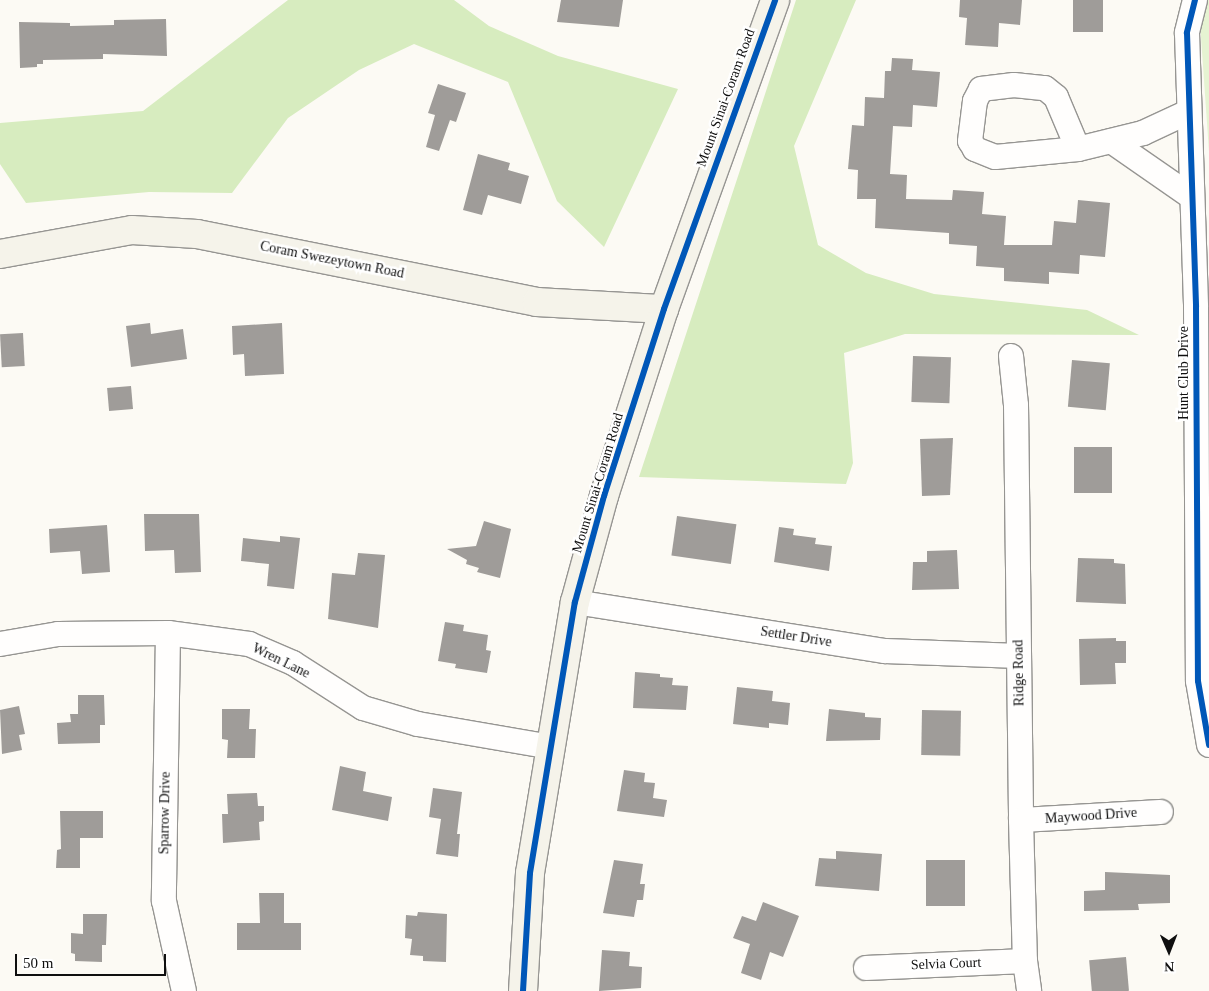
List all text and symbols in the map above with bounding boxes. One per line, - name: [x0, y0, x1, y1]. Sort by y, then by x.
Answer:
- street label: Mount Sinai-Coram Road: [693, 27, 759, 169]
- street label: Coram Swezeytown Road: [259, 238, 405, 282]
- street label: Hunt Club Drive: [1176, 326, 1192, 420]
- street label: Mount Sinai-Coram Road: [569, 411, 627, 555]
- street label: Settler Drive: [759, 623, 833, 651]
- street label: Wren Lane: [249, 640, 313, 682]
- street label: Ridge Road: [1010, 640, 1028, 706]
- street label: Sparrow Drive: [156, 771, 174, 855]
- street label: Maywood Drive: [1044, 804, 1138, 828]
- north arrow: [1144, 926, 1194, 976]
- scale bar: [18, 944, 169, 976]
- street label: Selvia Court: [911, 954, 981, 974]
- text: 50 m: [23, 955, 53, 971]
- text: N: [1164, 959, 1174, 974]

